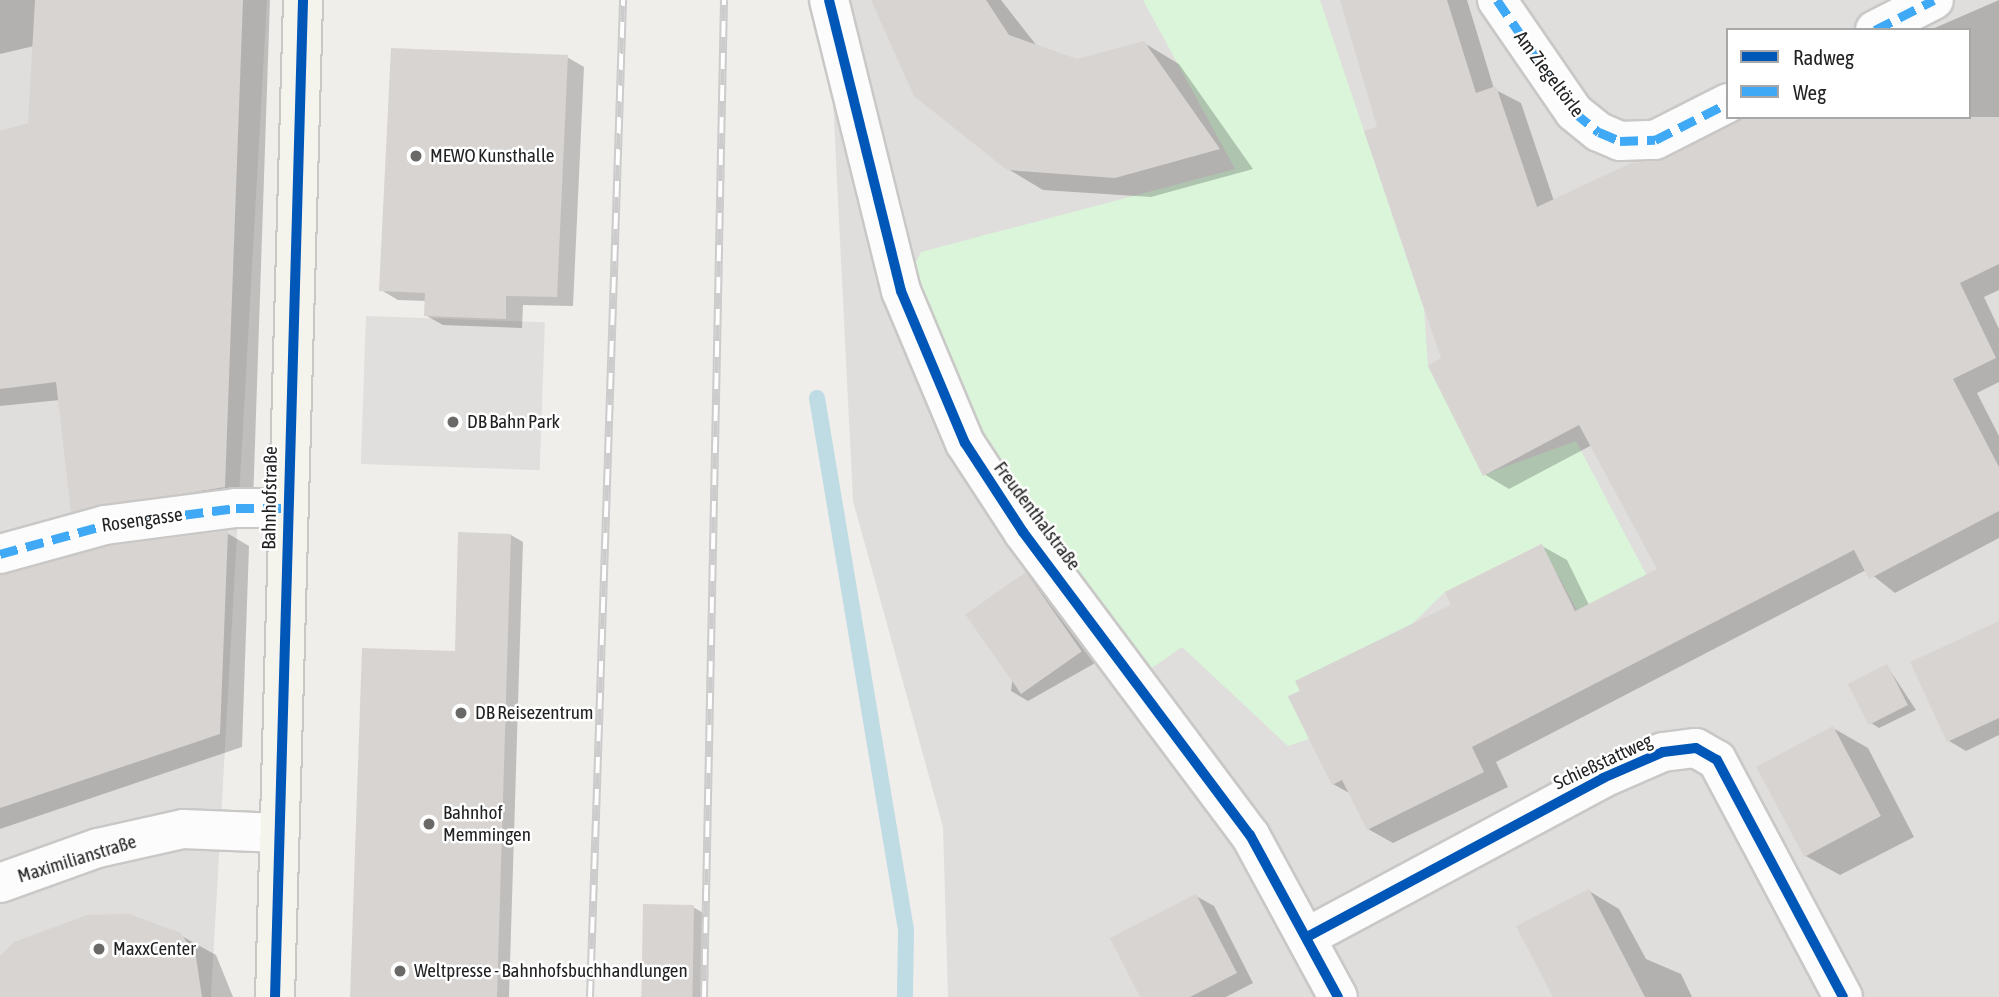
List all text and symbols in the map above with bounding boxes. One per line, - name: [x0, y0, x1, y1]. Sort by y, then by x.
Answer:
- street label: Am Ziegeltörle: [1509, 26, 1589, 122]
- legend: [1726, 28, 1971, 119]
- text: Radweg: [1793, 45, 1854, 69]
- text: Weg: [1793, 80, 1826, 104]
- place label: MEWO Kunsthalle: [430, 145, 554, 167]
- marker: MEWO Kunsthalle: [408, 148, 424, 164]
- place label: DB Bahn Park: [467, 411, 560, 433]
- marker: DB Bahn Park: [445, 414, 461, 430]
- street label: Bahnhofstraße: [258, 446, 282, 550]
- street label: Freudenthalstraße: [989, 457, 1085, 575]
- street label: Rosengasse: [100, 503, 184, 537]
- place label: DB Reisezentrum: [475, 702, 594, 724]
- marker: DB Reisezentrum: [453, 705, 469, 721]
- street label: Schießstattweg: [1550, 729, 1656, 795]
- place label: Bahnhof Memmingen: [443, 802, 531, 846]
- marker: Bahnhof Memmingen: [421, 816, 437, 832]
- street label: Maximilianstraße: [15, 830, 139, 888]
- place label: MaxxCenter: [113, 938, 196, 960]
- marker: MaxxCenter: [91, 941, 107, 957]
- place label: Weltpresse - Bahnhofsbuchhandlungen: [414, 960, 688, 982]
- marker: Weltpresse - Bahnhofsbuchhandlungen: [392, 963, 408, 979]

